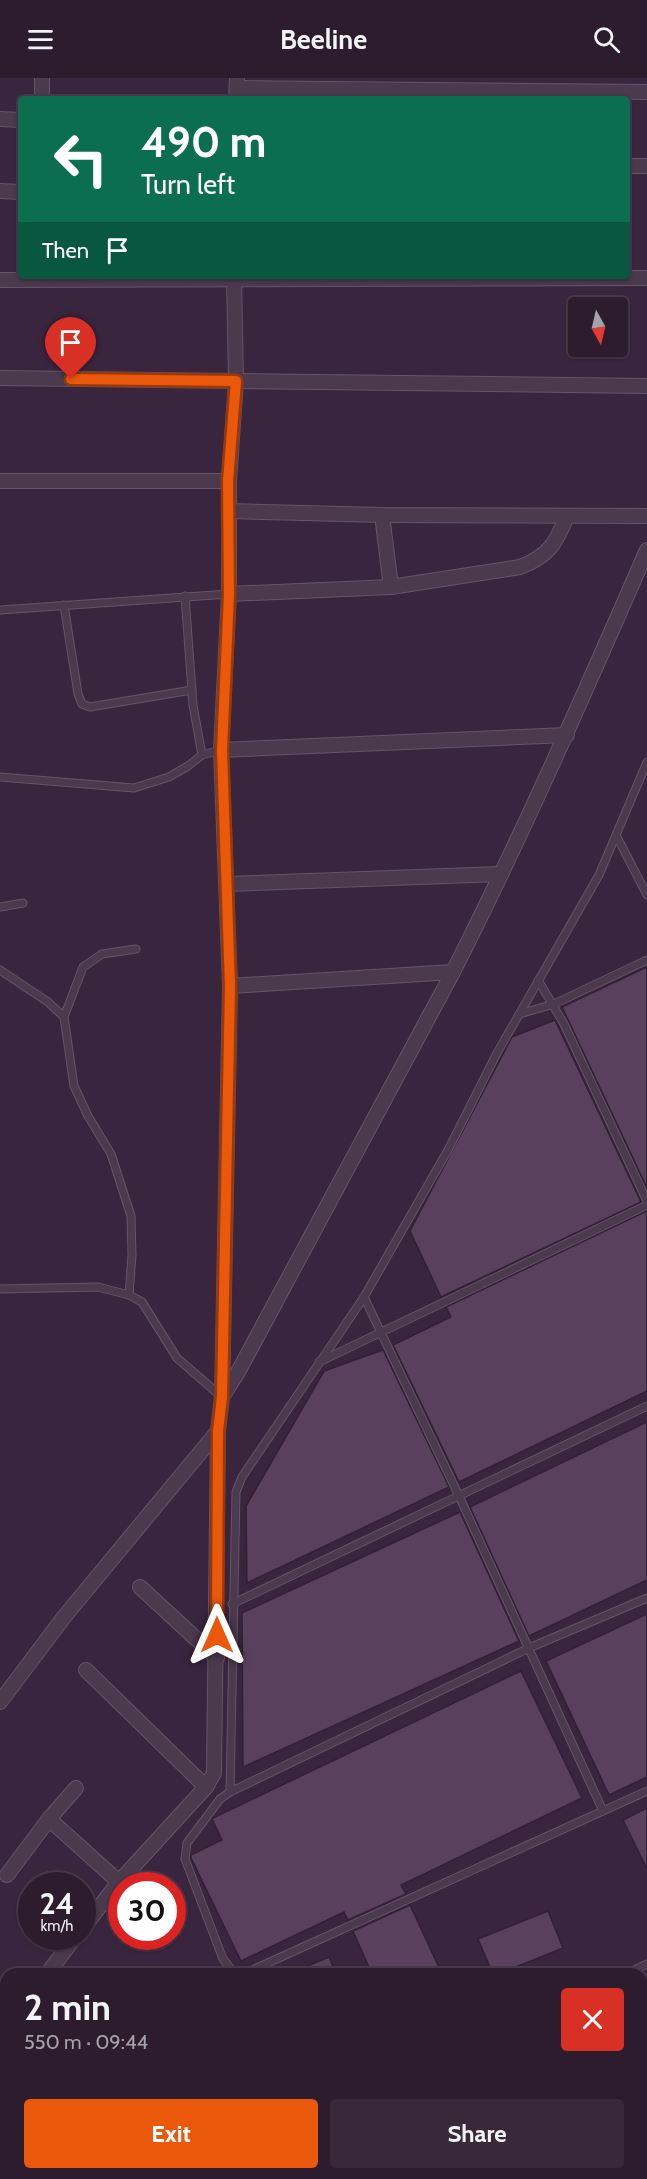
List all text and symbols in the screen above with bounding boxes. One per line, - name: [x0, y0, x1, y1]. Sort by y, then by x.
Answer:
- icon: menu: [24, 23, 57, 56]
- text: Beeline: [280, 23, 367, 56]
- icon: search: [590, 23, 623, 56]
- text: 490 m: [141, 116, 266, 168]
- icon: left: [42, 120, 120, 198]
- text: Turn left: [141, 168, 235, 201]
- icon: arrive: [101, 234, 134, 267]
- text: Then: [42, 237, 89, 264]
- north arrow: [568, 297, 628, 357]
- map controls: [568, 297, 628, 357]
- pin: [45, 317, 96, 379]
- icon: arrive: [54, 326, 87, 359]
- position arrow: [185, 1603, 249, 1667]
- speed limit sign: 30: [108, 1872, 186, 1950]
- text: 24: [40, 1885, 74, 1922]
- text: km/h: [41, 1917, 73, 1935]
- text: 2 min: [24, 1985, 111, 2029]
- button: close: [561, 1988, 624, 2051]
- text: 550 m · 09:44: [24, 2030, 148, 2054]
- button: Exit: [24, 2099, 318, 2168]
- button: Share: [330, 2099, 624, 2168]

